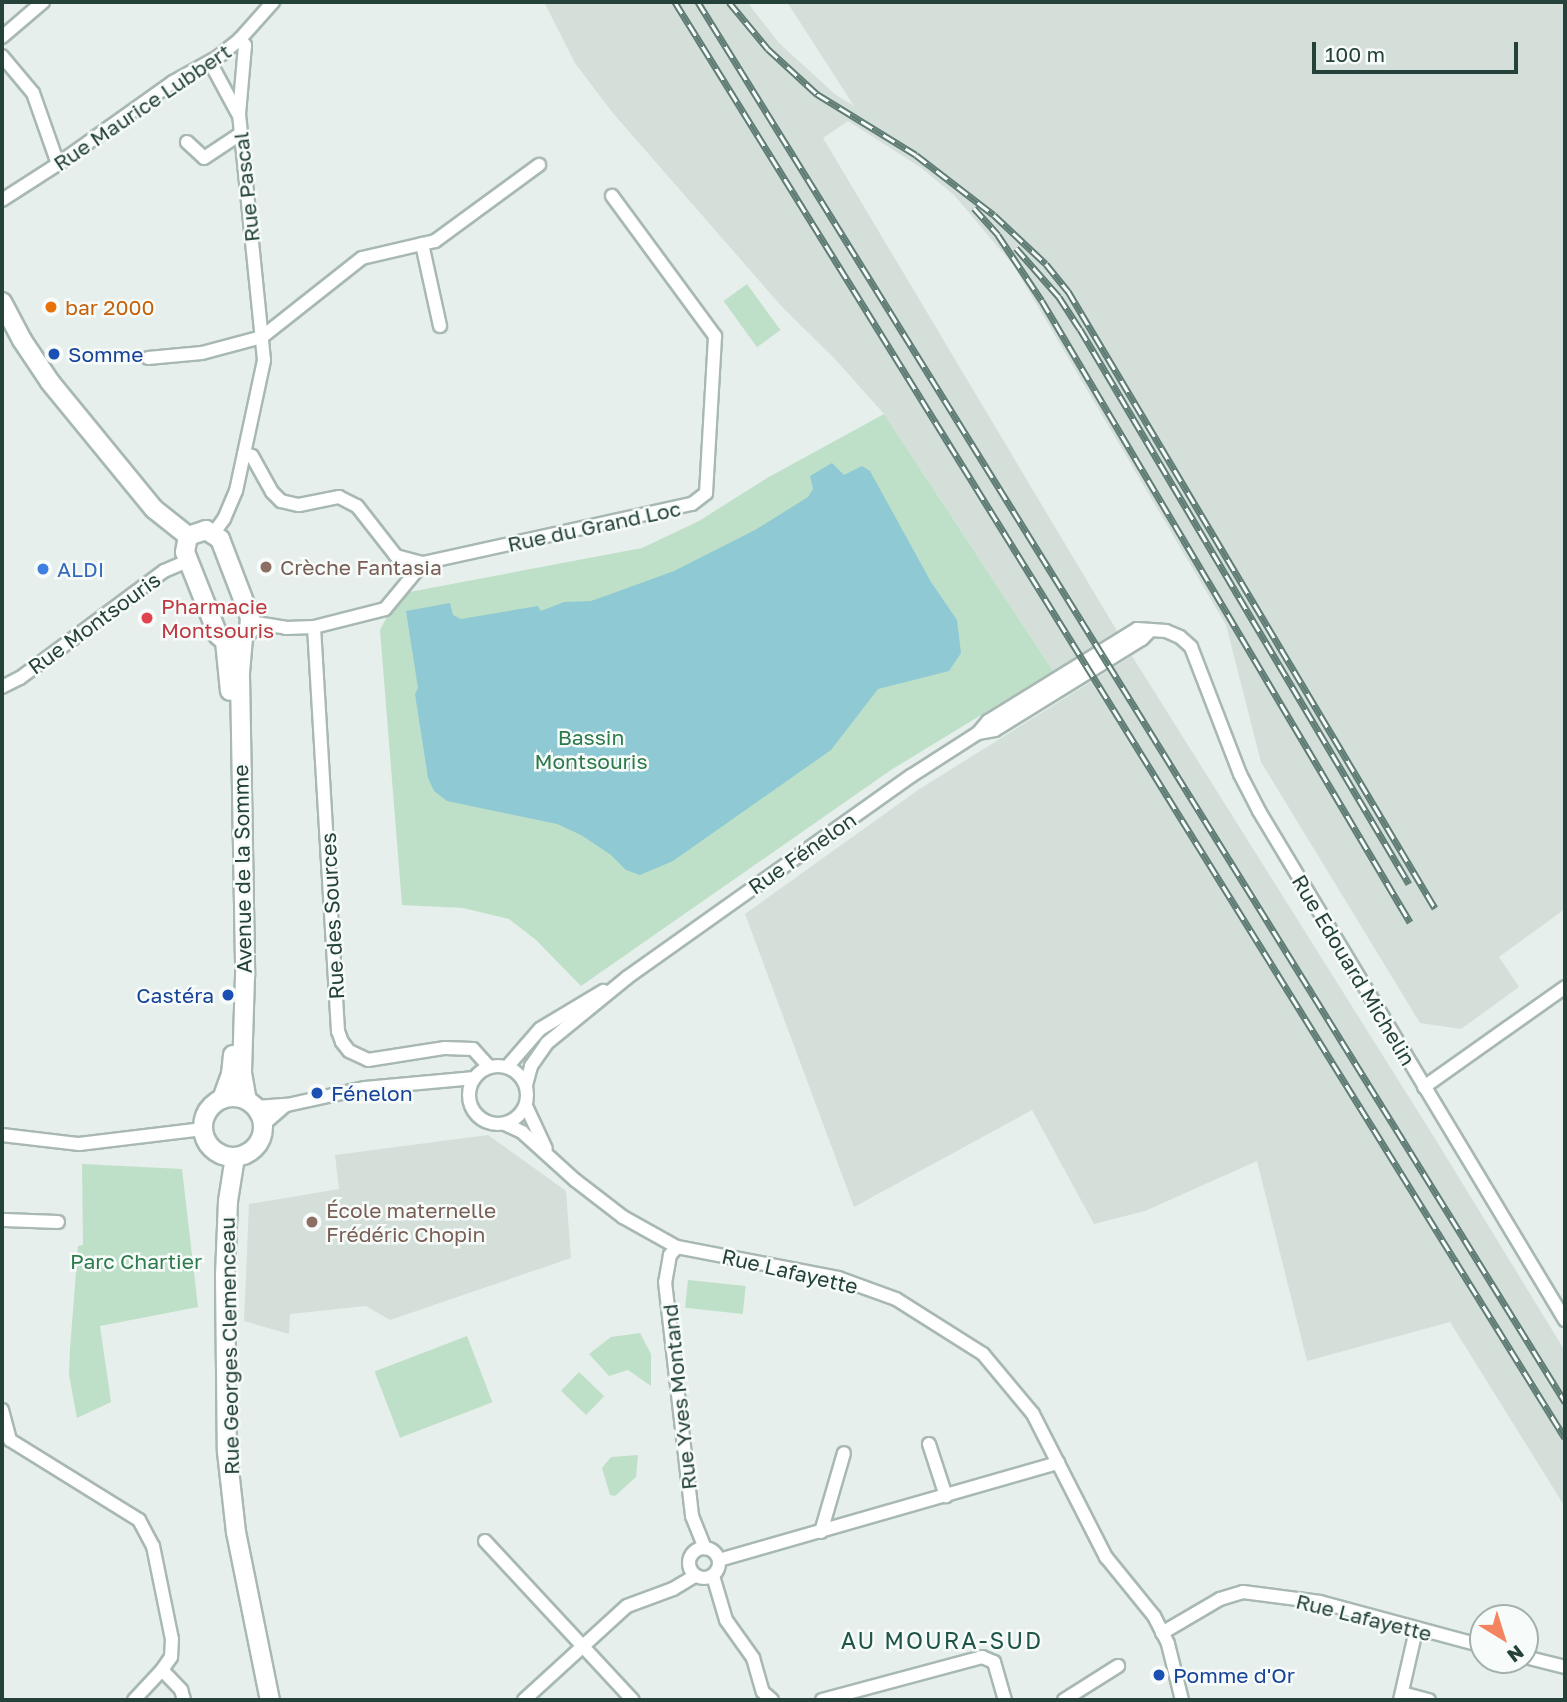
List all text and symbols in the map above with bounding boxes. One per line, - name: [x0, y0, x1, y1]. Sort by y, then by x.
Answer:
- scale bar: [1315, 28, 1522, 72]
- street label: Rue Maurice Lubbert: [48, 38, 236, 176]
- text: 100 m: [1325, 41, 1385, 67]
- street label: Rue Pascal: [228, 131, 264, 243]
- place label: bar 2000: [65, 294, 154, 320]
- marker: bar 2000: [43, 299, 59, 315]
- place label: Somme: [68, 341, 143, 367]
- marker: Somme: [46, 346, 62, 362]
- street label: Rue du Grand Loc: [505, 495, 683, 557]
- place label: Crèche Fantasia: [280, 554, 442, 580]
- place label: ALDI: [57, 556, 104, 582]
- marker: Crèche Fantasia: [258, 559, 274, 575]
- marker: ALDI: [35, 561, 51, 577]
- street label: Rue Montsouris: [23, 567, 165, 679]
- place label: Pharmacie Montsouris: [161, 593, 274, 643]
- marker: Pharmacie Montsouris: [139, 610, 155, 626]
- park label: Bassin Montsouris: [534, 724, 648, 774]
- street label: Avenue de la Somme: [228, 764, 256, 974]
- street label: Rue Fénelon: [743, 807, 861, 899]
- street label: Rue des Sources: [315, 832, 349, 1000]
- street label: Rue Edouard Michelin: [1287, 870, 1421, 1070]
- place label: Castéra: [136, 982, 214, 1008]
- marker: Castéra: [220, 987, 236, 1003]
- place label: Fénelon: [331, 1080, 413, 1106]
- marker: Fénelon: [309, 1085, 325, 1101]
- place label: École maternelle Frédéric Chopin: [326, 1197, 496, 1247]
- marker: École maternelle Frédéric Chopin: [304, 1214, 320, 1230]
- street label: Rue Georges Clemenceau: [214, 1217, 244, 1475]
- street label: Rue Lafayette: [719, 1243, 861, 1299]
- park label: Parc Chartier: [70, 1248, 202, 1274]
- street label: Rue Yves Montand: [657, 1303, 701, 1491]
- street label: Rue Lafayette: [1294, 1588, 1434, 1646]
- north arrow: [1469, 1604, 1539, 1674]
- district label: AU MOURA-SUD: [842, 1626, 1042, 1654]
- text: N: [1503, 1641, 1529, 1668]
- place label: Pomme d'Or: [1173, 1662, 1295, 1688]
- marker: Pomme d'Or: [1151, 1667, 1167, 1683]

